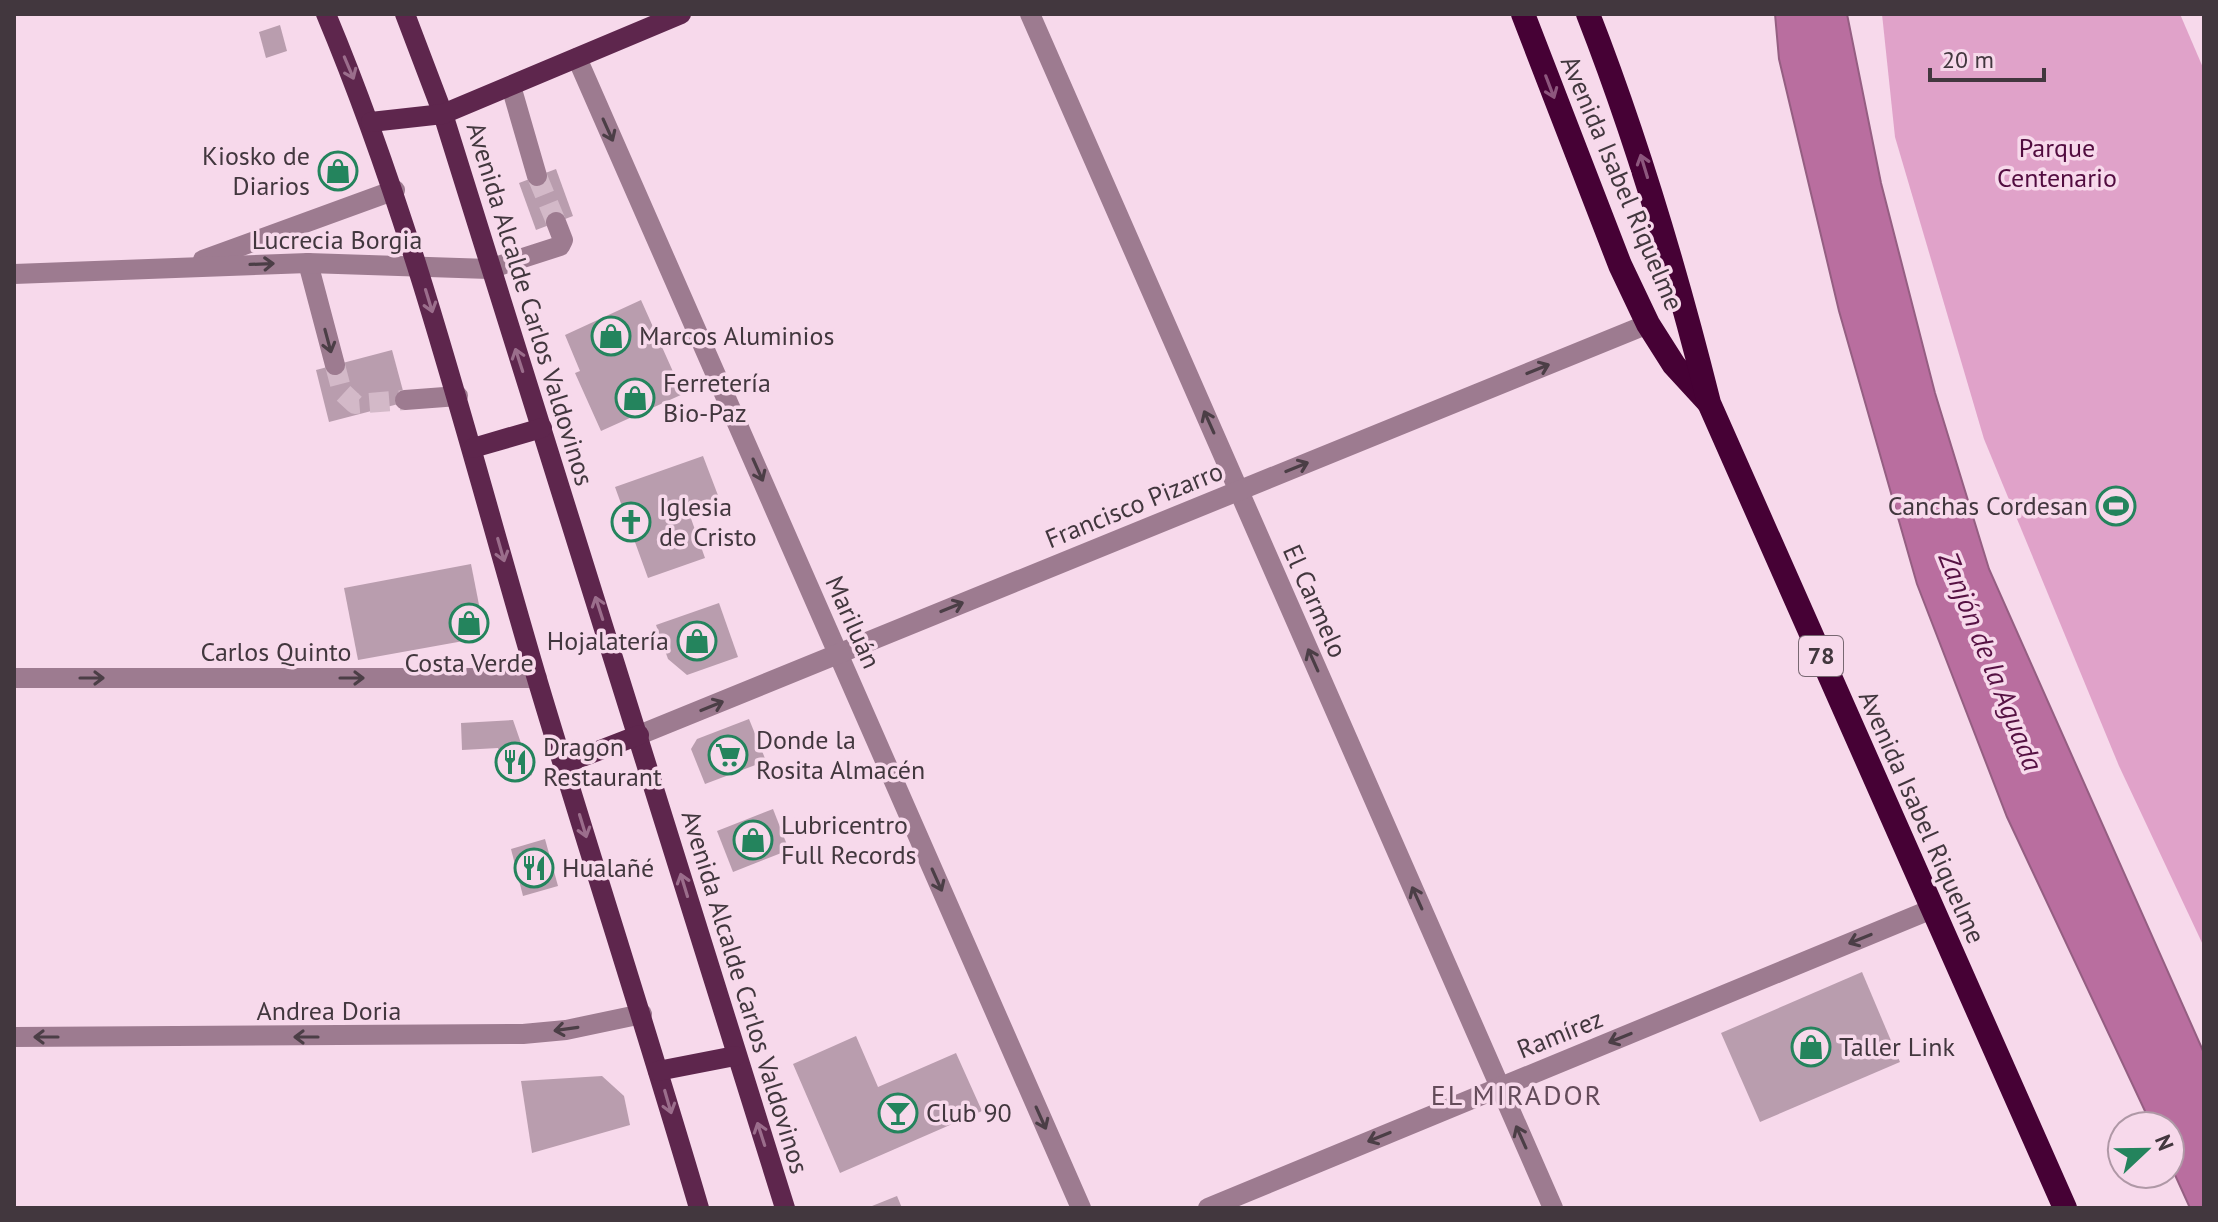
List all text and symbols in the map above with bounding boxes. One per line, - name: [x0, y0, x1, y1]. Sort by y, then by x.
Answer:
- scale bar: [1930, 32, 2044, 82]
- text: 20 m: [1942, 44, 1994, 75]
- street label: Avenida Isabel Riquelme: [1554, 50, 1691, 315]
- one-way arrow: [342, 55, 357, 80]
- one-way arrow: [1544, 74, 1558, 99]
- one-way arrow: [602, 117, 617, 141]
- street label: Avenida Alcalde Carlos Valdovinos: [459, 118, 602, 489]
- park label: Parque Centenario: [1997, 131, 2117, 194]
- place label: Kiosko de Diarios: [202, 139, 310, 202]
- shop icon: Kiosko de Diarios: [317, 150, 359, 192]
- one-way arrow: [1636, 154, 1651, 180]
- street label: Lucrecia Borgia: [252, 223, 422, 256]
- one-way arrow: [248, 257, 275, 272]
- one-way arrow: [422, 287, 437, 313]
- shop icon: Marcos Aluminios: [590, 315, 632, 357]
- place label: Marcos Aluminios: [639, 319, 834, 352]
- one-way arrow: [322, 328, 337, 353]
- one-way arrow: [511, 348, 526, 373]
- one-way arrow: [1525, 361, 1550, 375]
- place label: Ferretería Bio-Paz: [663, 366, 771, 429]
- shop icon: Ferretería Bio-Paz: [614, 377, 656, 419]
- one-way arrow: [1200, 410, 1215, 435]
- street label: Francisco Pizarro: [1040, 454, 1227, 555]
- one-way arrow: [751, 458, 766, 482]
- one-way arrow: [1284, 459, 1309, 474]
- sports icon: Canchas Cordesan: [2095, 485, 2137, 527]
- place label: Canchas Cordesan: [1888, 489, 2088, 522]
- place label: Iglesia de Cristo: [659, 490, 757, 553]
- church icon: Iglesia de Cristo: [610, 501, 652, 543]
- one-way arrow: [495, 537, 510, 563]
- street label: El Carmelo: [1276, 539, 1355, 663]
- water label: Zanjón de la Aguada: [1930, 545, 2052, 776]
- street label: Mariluán: [818, 570, 888, 673]
- one-way arrow: [591, 595, 606, 621]
- one-way arrow: [939, 599, 964, 614]
- shop icon: Costa Verde: [448, 602, 490, 644]
- shop icon: Hojalatería: [676, 620, 718, 662]
- place label: Hojalatería: [547, 624, 669, 657]
- street label: Carlos Quinto: [200, 635, 352, 668]
- road number: 78: [1799, 636, 1843, 676]
- place label: Costa Verde: [404, 646, 534, 679]
- one-way arrow: [1305, 648, 1320, 672]
- one-way arrow: [78, 670, 105, 686]
- one-way arrow: [338, 670, 365, 686]
- street label: Avenida Isabel Riquelme: [1852, 685, 1993, 948]
- one-way arrow: [699, 697, 724, 712]
- place label: Donde la Rosita Almacén: [756, 723, 925, 786]
- place label: Dragon Restaurant: [543, 730, 662, 793]
- supermarket icon: Donde la Rosita Almacén: [707, 734, 749, 776]
- restaurant icon: Dragon Restaurant: [494, 741, 536, 783]
- street label: Avenida Alcalde Carlos Valdovinos: [674, 806, 817, 1177]
- place label: Lubricentro Full Records: [781, 808, 917, 871]
- one-way arrow: [576, 813, 591, 839]
- shop icon: Lubricentro Full Records: [732, 819, 774, 861]
- restaurant icon: Hualañé: [513, 847, 555, 889]
- place label: Hualañé: [562, 851, 654, 884]
- one-way arrow: [931, 867, 946, 891]
- one-way arrow: [676, 873, 691, 899]
- one-way arrow: [1409, 887, 1424, 911]
- one-way arrow: [1848, 932, 1873, 947]
- street label: Andrea Doria: [257, 994, 401, 1027]
- street label: Ramírez: [1512, 1001, 1608, 1066]
- one-way arrow: [554, 1022, 579, 1037]
- shop icon: Taller Link: [1790, 1026, 1832, 1068]
- one-way arrow: [33, 1029, 60, 1045]
- one-way arrow: [293, 1029, 320, 1045]
- place label: Taller Link: [1839, 1030, 1955, 1063]
- one-way arrow: [1608, 1031, 1632, 1046]
- district label: EL MIRADOR: [1431, 1076, 1603, 1113]
- one-way arrow: [661, 1088, 676, 1114]
- bar icon: Club 90: [877, 1092, 919, 1134]
- place label: Club 90: [926, 1096, 1012, 1129]
- one-way arrow: [1035, 1105, 1050, 1130]
- north arrow: [2106, 1110, 2186, 1190]
- one-way arrow: [752, 1122, 767, 1147]
- one-way arrow: [1513, 1125, 1528, 1149]
- one-way arrow: [1367, 1131, 1392, 1145]
- text: N: [2149, 1131, 2180, 1154]

